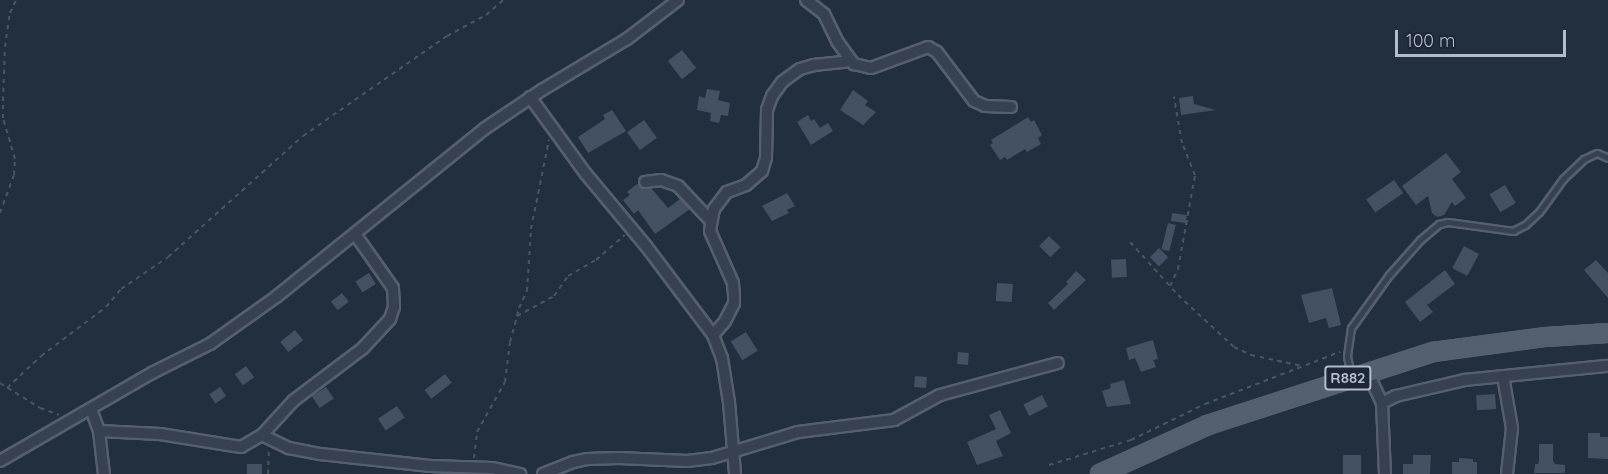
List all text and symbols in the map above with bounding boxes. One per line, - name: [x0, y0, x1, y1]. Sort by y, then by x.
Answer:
- scale bar: [1398, 18, 1569, 56]
- text: 100 m: [1406, 29, 1455, 52]
- road number: R882: [1324, 366, 1372, 390]

